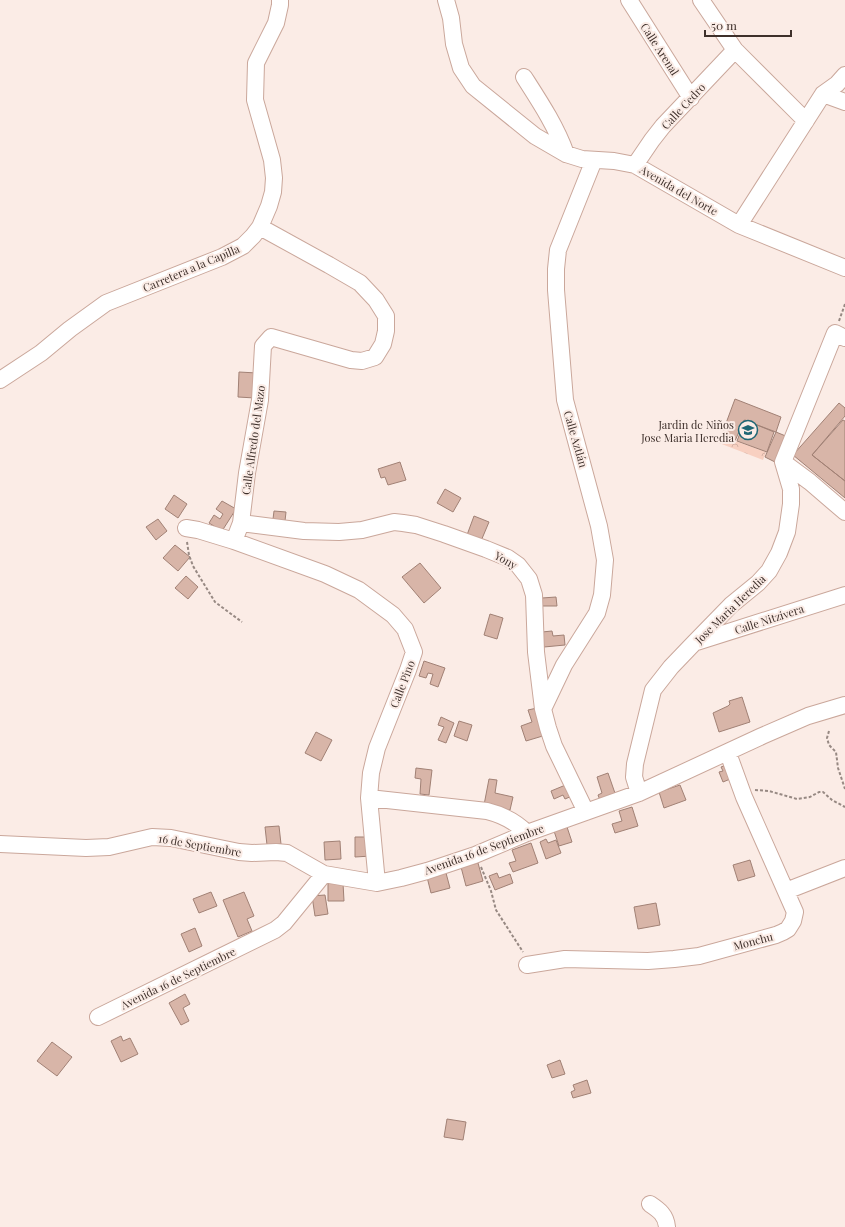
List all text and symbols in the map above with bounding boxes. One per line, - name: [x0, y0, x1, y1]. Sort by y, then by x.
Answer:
- scale bar: [705, 12, 791, 38]
- text: 50 m: [711, 17, 737, 33]
- street label: Calle Arenal: [637, 20, 683, 78]
- street label: Calle Cedro: [658, 80, 708, 132]
- street label: Avenida del Norte: [636, 161, 721, 219]
- street label: Carretera a la Capilla: [140, 241, 242, 295]
- street label: Calle Alfredo del Mazo: [238, 384, 268, 496]
- street label: Calle Aztlán: [561, 409, 591, 470]
- place label: Jardin de Niños Jose Maria Heredia: [640, 417, 735, 445]
- school or university icon: Jardin de Niños Jose Maria Heredia: [737, 419, 759, 441]
- street label: Yony: [491, 547, 520, 573]
- street label: Jose Maria Heredia: [691, 571, 769, 647]
- street label: Calle Nitzivera: [732, 601, 806, 637]
- street label: Calle Pino: [386, 658, 418, 710]
- street label: Avenida 16 de Septiembre: [421, 820, 546, 878]
- street label: 16 de Septiembre: [157, 830, 243, 860]
- street label: Monchu: [732, 928, 775, 953]
- street label: Avenida 16 de Septiembre: [117, 943, 238, 1013]

